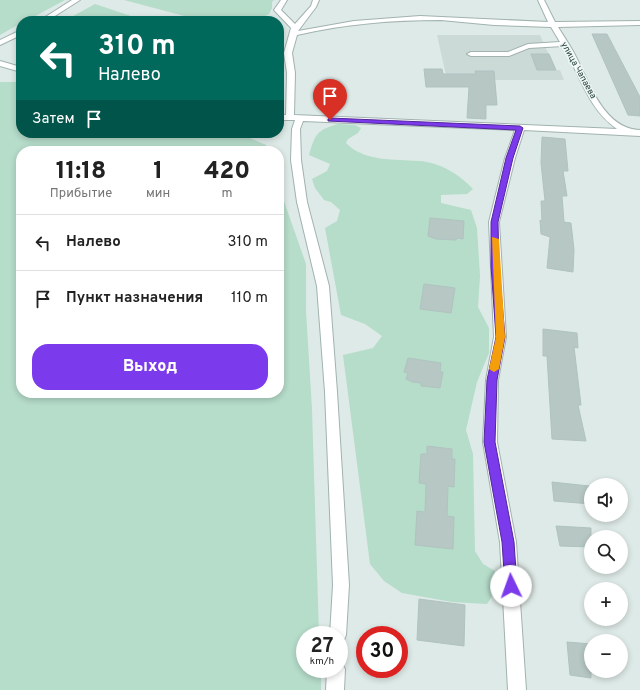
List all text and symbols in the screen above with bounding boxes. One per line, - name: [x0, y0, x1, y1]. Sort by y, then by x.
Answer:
- text: 310 m: [98, 29, 176, 65]
- icon: left: [32, 32, 84, 84]
- street label: улица Чапаева: [558, 40, 599, 101]
- text: Налево: [98, 64, 161, 87]
- pin: [313, 79, 347, 120]
- icon: arrive: [319, 85, 341, 107]
- icon: arrive: [83, 108, 105, 130]
- text: Затем: [32, 110, 75, 129]
- text: 11:18: [56, 157, 106, 187]
- text: 1: [153, 157, 163, 187]
- text: 420: [204, 157, 250, 187]
- text: Прибытие: [50, 186, 112, 202]
- text: мин: [146, 186, 170, 202]
- text: m: [222, 186, 233, 202]
- icon: left: [32, 232, 54, 254]
- text: Налево: [66, 233, 121, 252]
- text: 310 m: [228, 233, 268, 252]
- icon: arrive: [32, 288, 54, 310]
- text: Пункт назначения: [66, 289, 203, 308]
- text: 110 m: [231, 289, 268, 308]
- button: Выход: [32, 344, 268, 390]
- map controls: [584, 478, 628, 678]
- button: sound: [584, 478, 628, 522]
- button: search: [584, 530, 628, 574]
- position arrow: [490, 565, 532, 607]
- button: +: [584, 582, 628, 626]
- speed limit sign: 30: [356, 626, 408, 678]
- text: 27: [311, 634, 333, 660]
- button: −: [584, 634, 628, 678]
- text: km/h: [310, 655, 334, 668]

